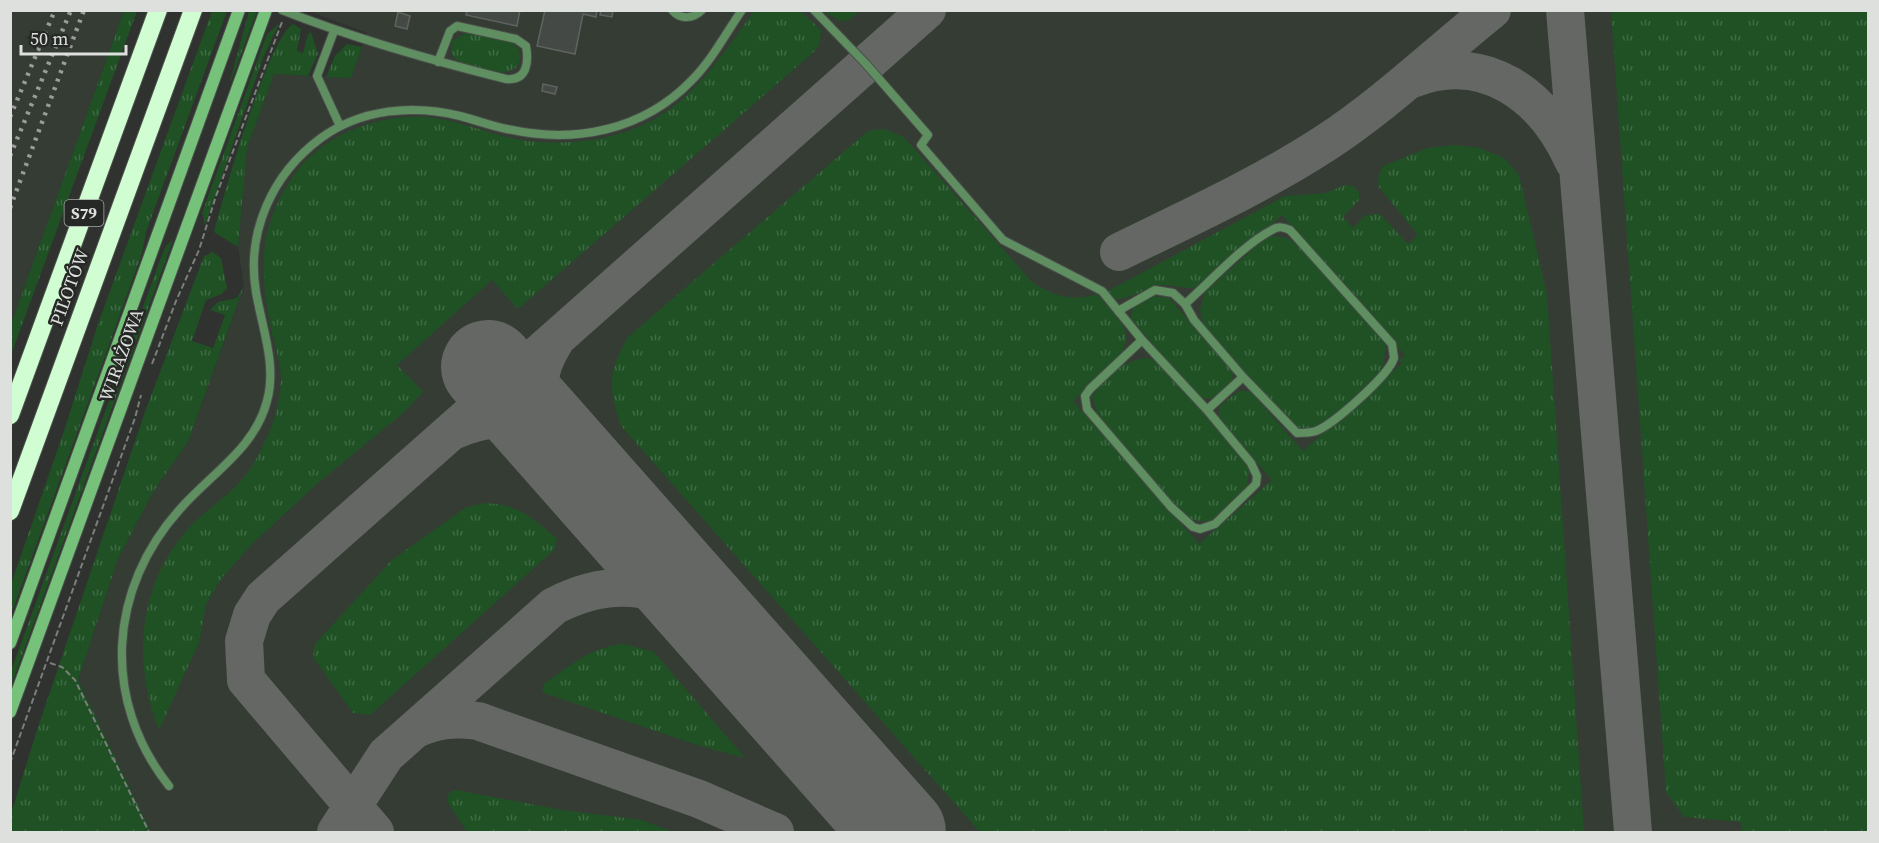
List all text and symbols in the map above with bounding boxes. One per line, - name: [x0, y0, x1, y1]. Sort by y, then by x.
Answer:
- scale bar: [21, 18, 126, 56]
- text: 50 m: [30, 26, 68, 51]
- road number: S79: [64, 200, 104, 226]
- street label: PILOTÓW: [44, 244, 95, 329]
- street label: WIRAŻOWA: [93, 305, 149, 405]

